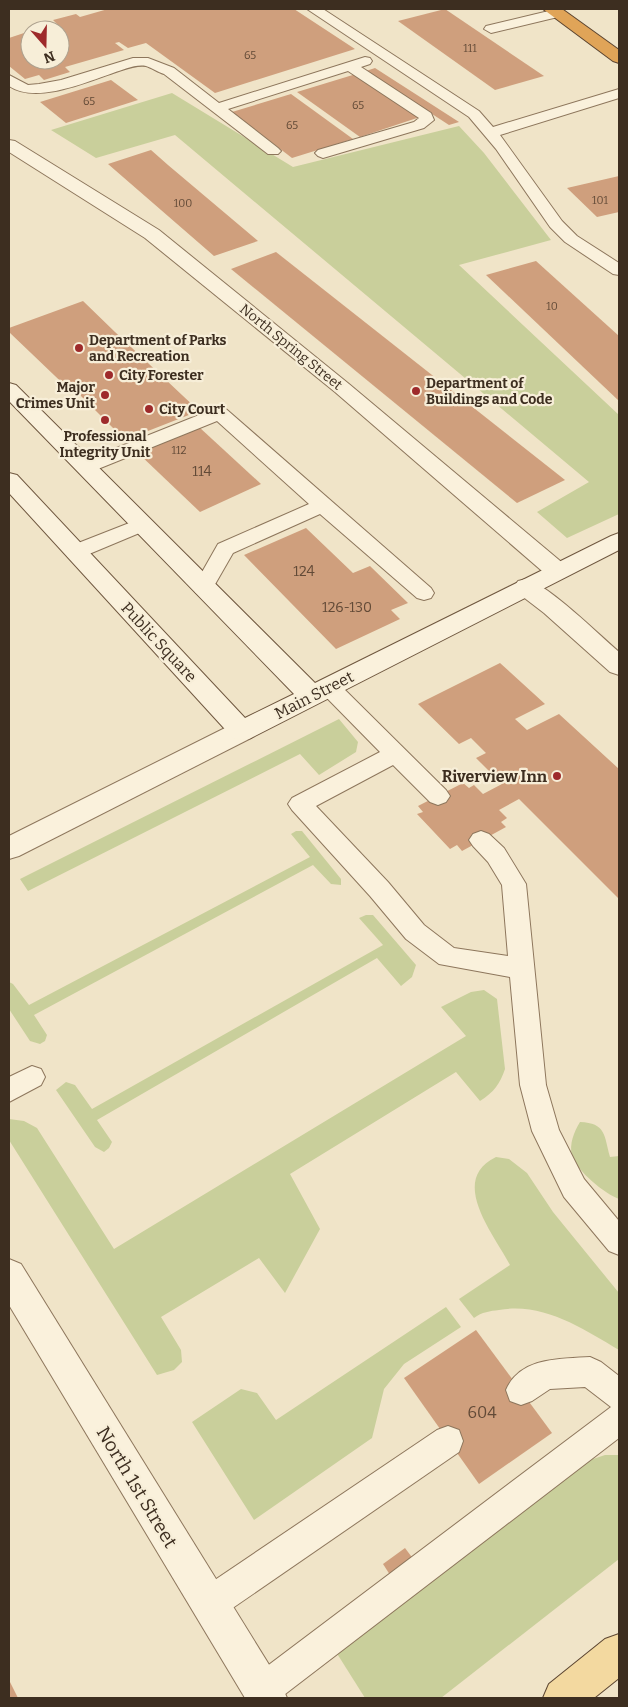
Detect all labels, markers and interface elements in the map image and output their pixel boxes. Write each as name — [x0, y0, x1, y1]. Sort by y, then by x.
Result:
north arrow — [20, 20, 70, 70]
house number: 111 — [463, 42, 477, 55]
text: N — [41, 47, 57, 67]
house number: 65 — [244, 49, 256, 62]
house number: 65 — [83, 95, 95, 108]
house number: 65 — [352, 99, 364, 112]
house number: 65 — [286, 119, 298, 132]
house number: 101 — [592, 194, 609, 207]
house number: 100 — [174, 197, 192, 210]
street label: North Spring Street — [236, 300, 346, 394]
house number: 10 — [546, 300, 558, 313]
place label: Department of Parks and Recreation — [89, 332, 227, 365]
marker: Department of Parks and Recreation — [73, 342, 85, 354]
place label: City Forester — [119, 367, 204, 384]
marker: City Forester — [103, 369, 115, 381]
place label: Department of Buildings and Code — [426, 375, 553, 408]
place label: Major Crimes Unit — [16, 379, 95, 412]
marker: Department of Buildings and Code — [410, 385, 422, 397]
marker: Major Crimes Unit — [99, 389, 111, 401]
place label: City Court — [159, 401, 226, 418]
marker: City Court — [143, 403, 155, 415]
marker: Professional Integrity Unit — [99, 414, 111, 426]
place label: Professional Integrity Unit — [59, 428, 151, 461]
house number: 112 — [172, 444, 186, 457]
house number: 114 — [192, 463, 212, 480]
house number: 124 — [293, 563, 315, 580]
street label: Public Square — [117, 598, 201, 686]
house number: 126-130 — [322, 599, 372, 616]
street label: Main Street — [271, 667, 357, 723]
place label: Riverview Inn — [442, 767, 548, 786]
marker: Riverview Inn — [551, 770, 563, 782]
house number: 604 — [468, 1403, 497, 1422]
street label: North 1st Street — [92, 1422, 182, 1552]

